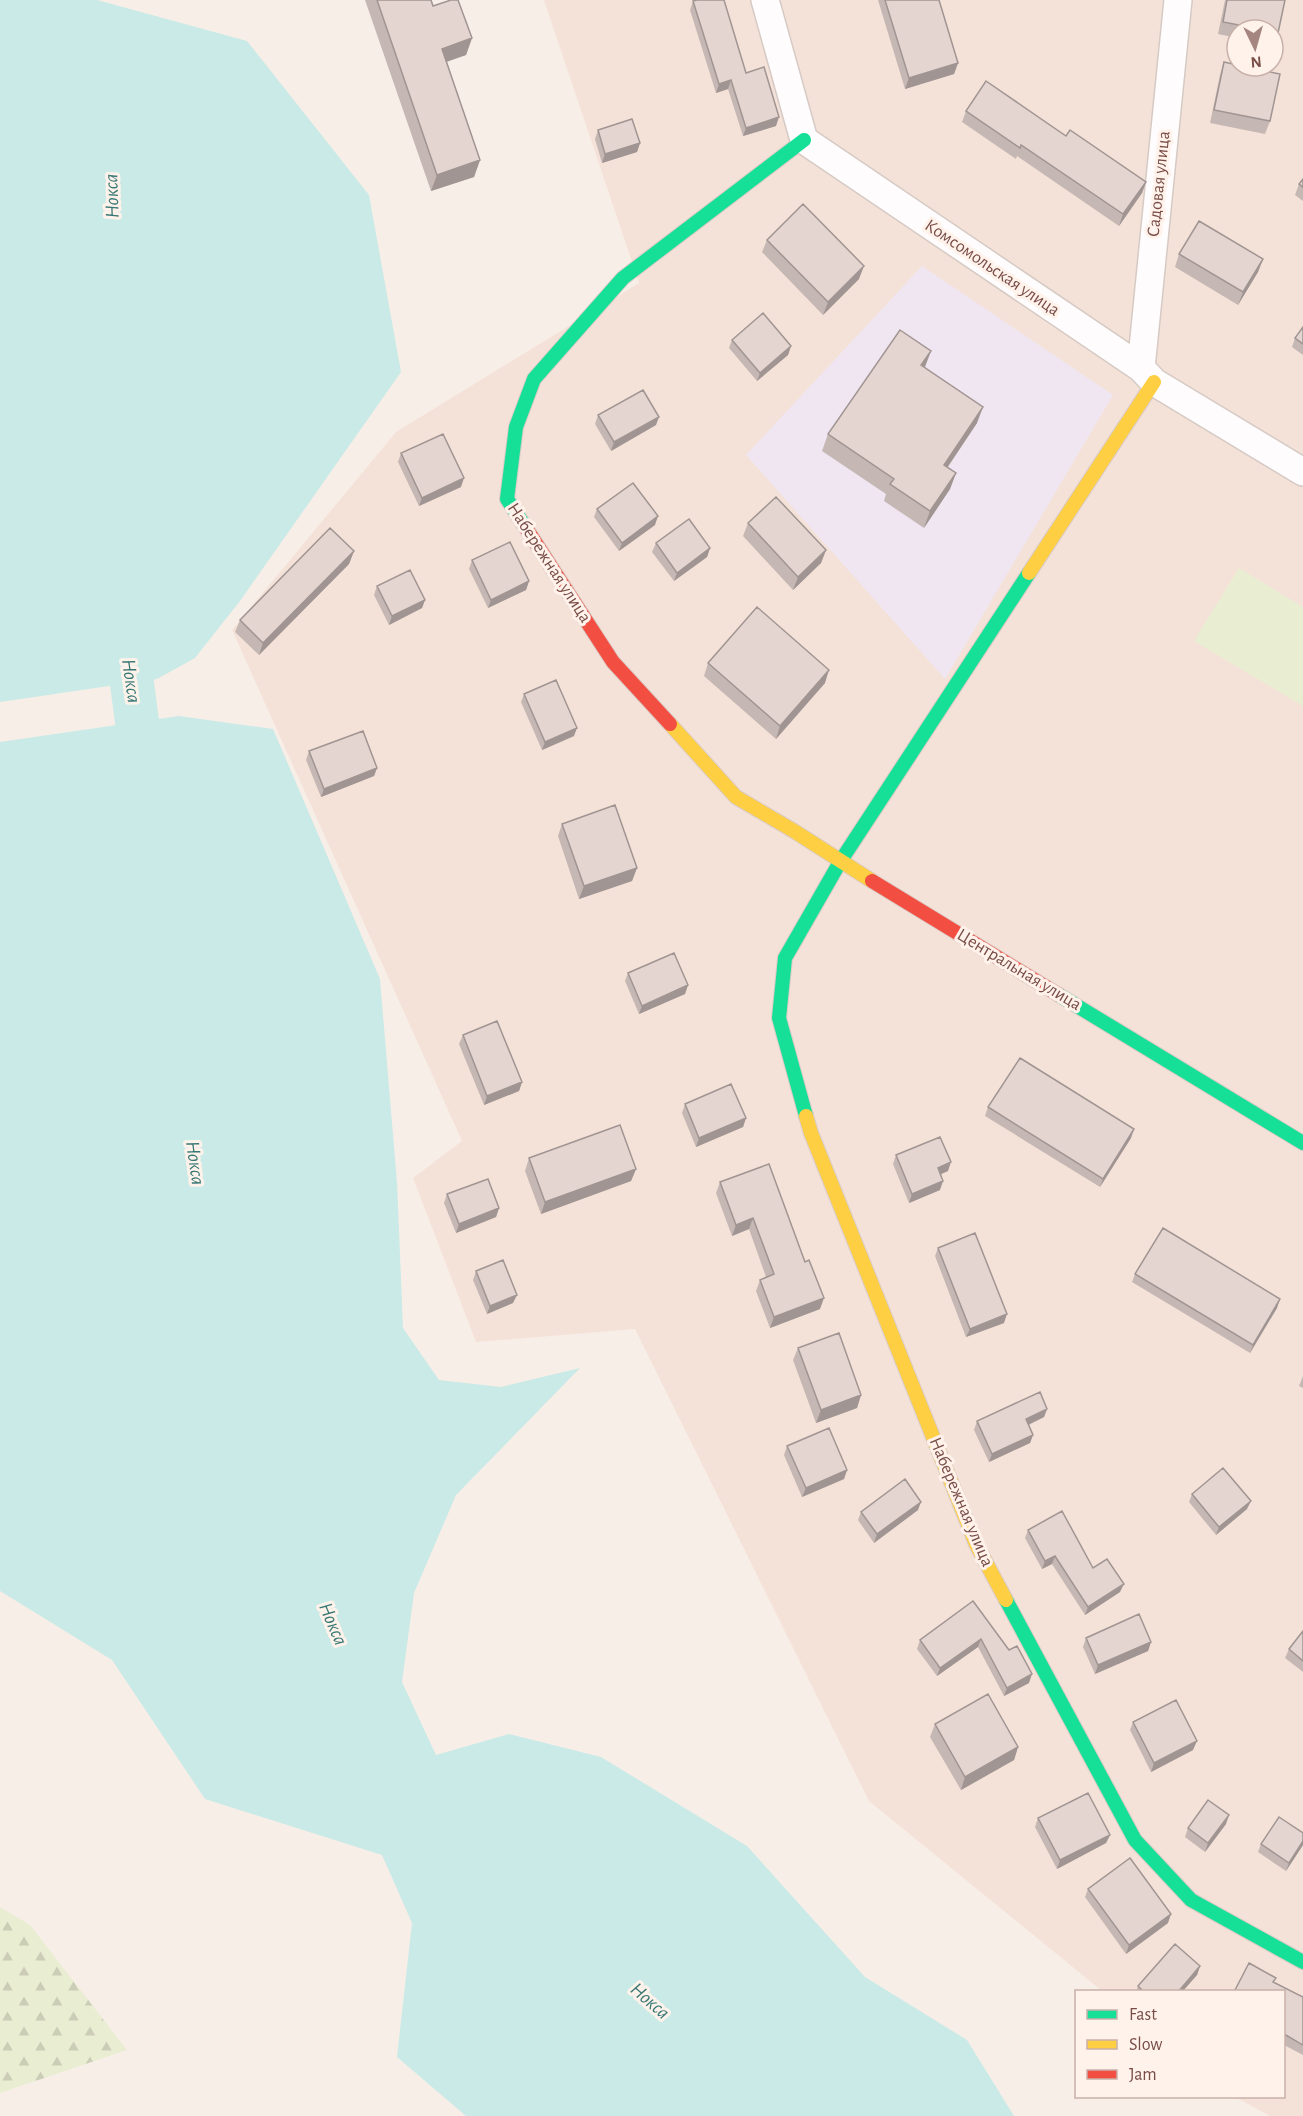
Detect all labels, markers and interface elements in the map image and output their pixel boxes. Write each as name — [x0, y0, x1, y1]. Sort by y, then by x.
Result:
north arrow — [1225, 18, 1285, 78]
text: N — [1250, 53, 1262, 70]
street label: Садовая улица — [1144, 130, 1174, 238]
water label: Нокса — [101, 174, 123, 218]
street label: Комсомольская улица — [921, 216, 1063, 320]
street label: Набережная улица — [504, 499, 595, 626]
water label: Нокса — [118, 658, 144, 704]
street label: Центральная улица — [954, 926, 1084, 1014]
water label: Нокса — [182, 1140, 208, 1186]
street label: Набережная улица — [926, 1434, 997, 1569]
water label: Нокса — [315, 1600, 351, 1648]
water label: Нокса — [627, 1979, 673, 2023]
legend — [1075, 1990, 1285, 2098]
text: Fast — [1129, 2006, 1157, 2024]
text: Slow — [1129, 2036, 1162, 2054]
text: Jam — [1129, 2066, 1157, 2084]

